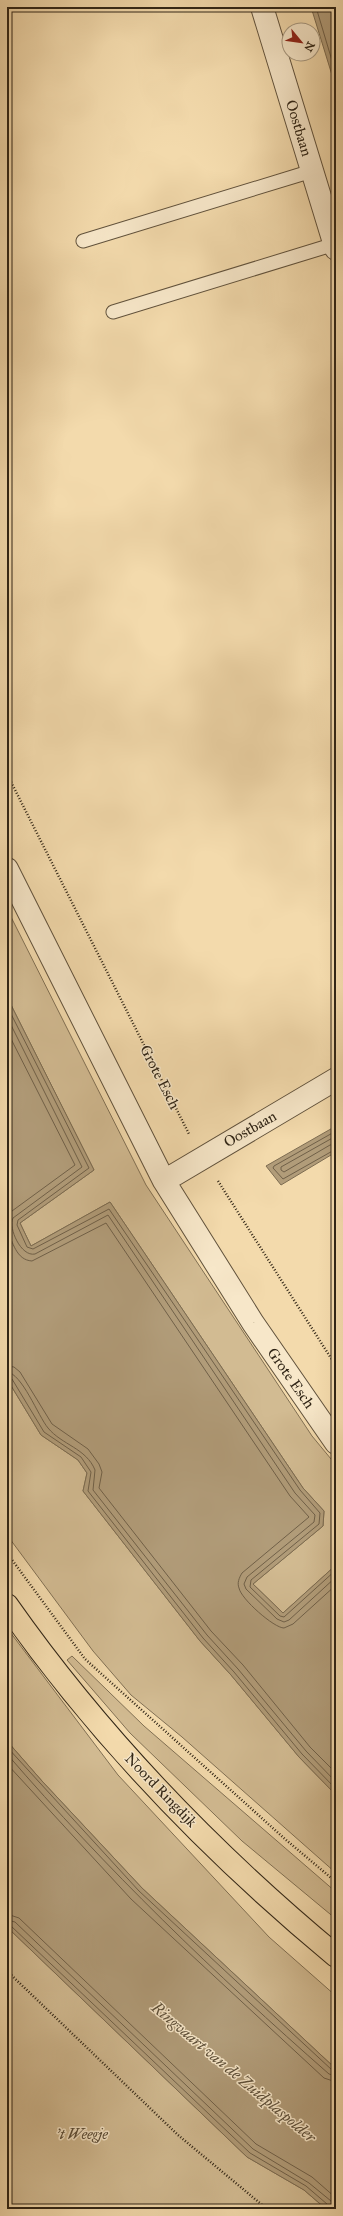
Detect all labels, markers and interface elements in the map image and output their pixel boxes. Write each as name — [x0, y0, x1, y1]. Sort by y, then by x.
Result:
north arrow — [281, 22, 321, 62]
text: N — [301, 39, 317, 54]
street label: Oostbaan — [282, 98, 316, 158]
street label: Grote Esch — [136, 1042, 184, 1113]
street label: Oostbaan — [220, 1107, 280, 1151]
street label: Grote Esch — [264, 1344, 319, 1412]
street label: Noord Ringdijk — [121, 1749, 201, 1831]
water label: Ringvaart van de Zuidplaspolder — [147, 1997, 321, 2148]
park label: 't Weegje — [56, 2125, 108, 2143]

